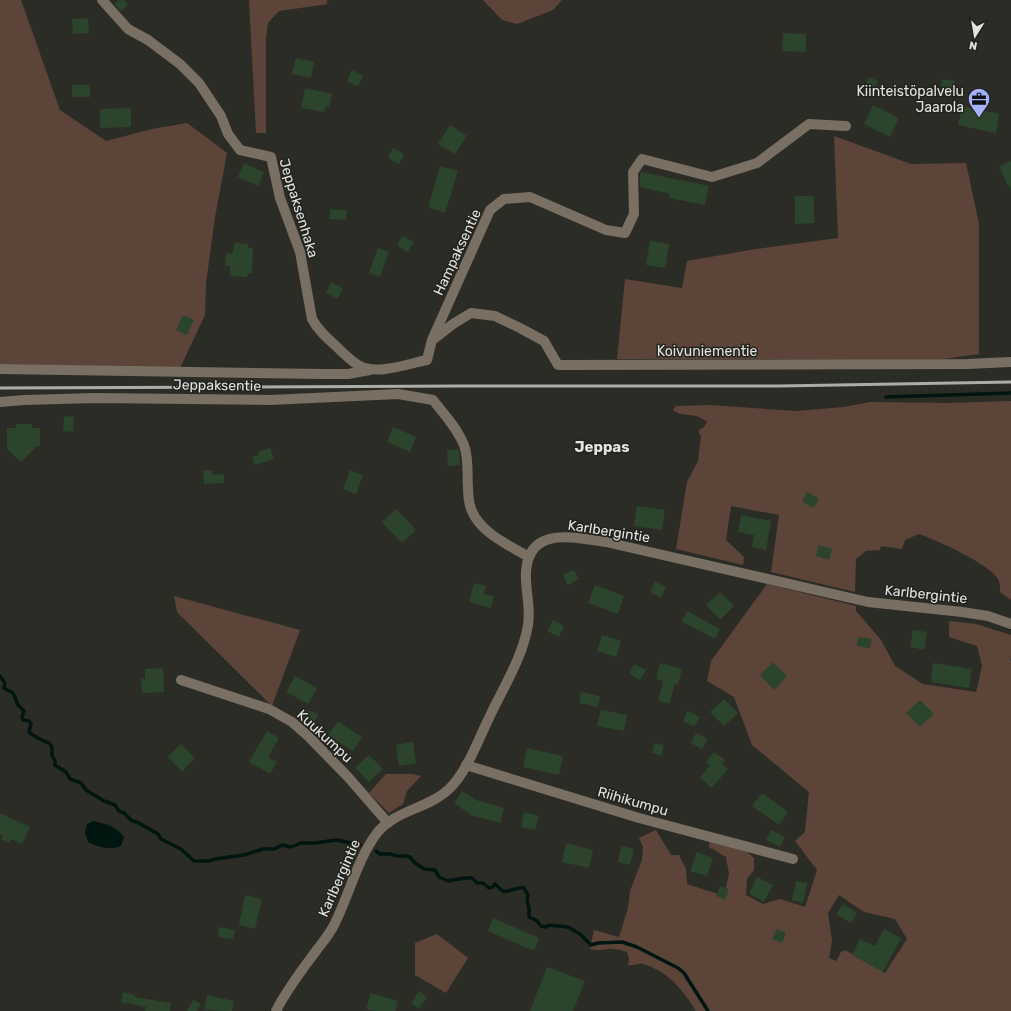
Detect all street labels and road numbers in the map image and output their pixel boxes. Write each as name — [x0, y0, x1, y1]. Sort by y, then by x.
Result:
street label: Jeppaksenhaka — [275, 157, 322, 260]
street label: Hampaksentie — [430, 206, 485, 298]
street label: Koivuniementie — [657, 343, 757, 360]
street label: Jeppaksentie — [173, 376, 261, 395]
street label: Karlbergintie — [567, 517, 651, 546]
street label: Karlbergintie — [884, 582, 968, 607]
street label: Kuukumpu — [293, 706, 356, 766]
street label: Riihikumpu — [596, 783, 670, 820]
street label: Karlbergintie — [315, 837, 364, 920]

